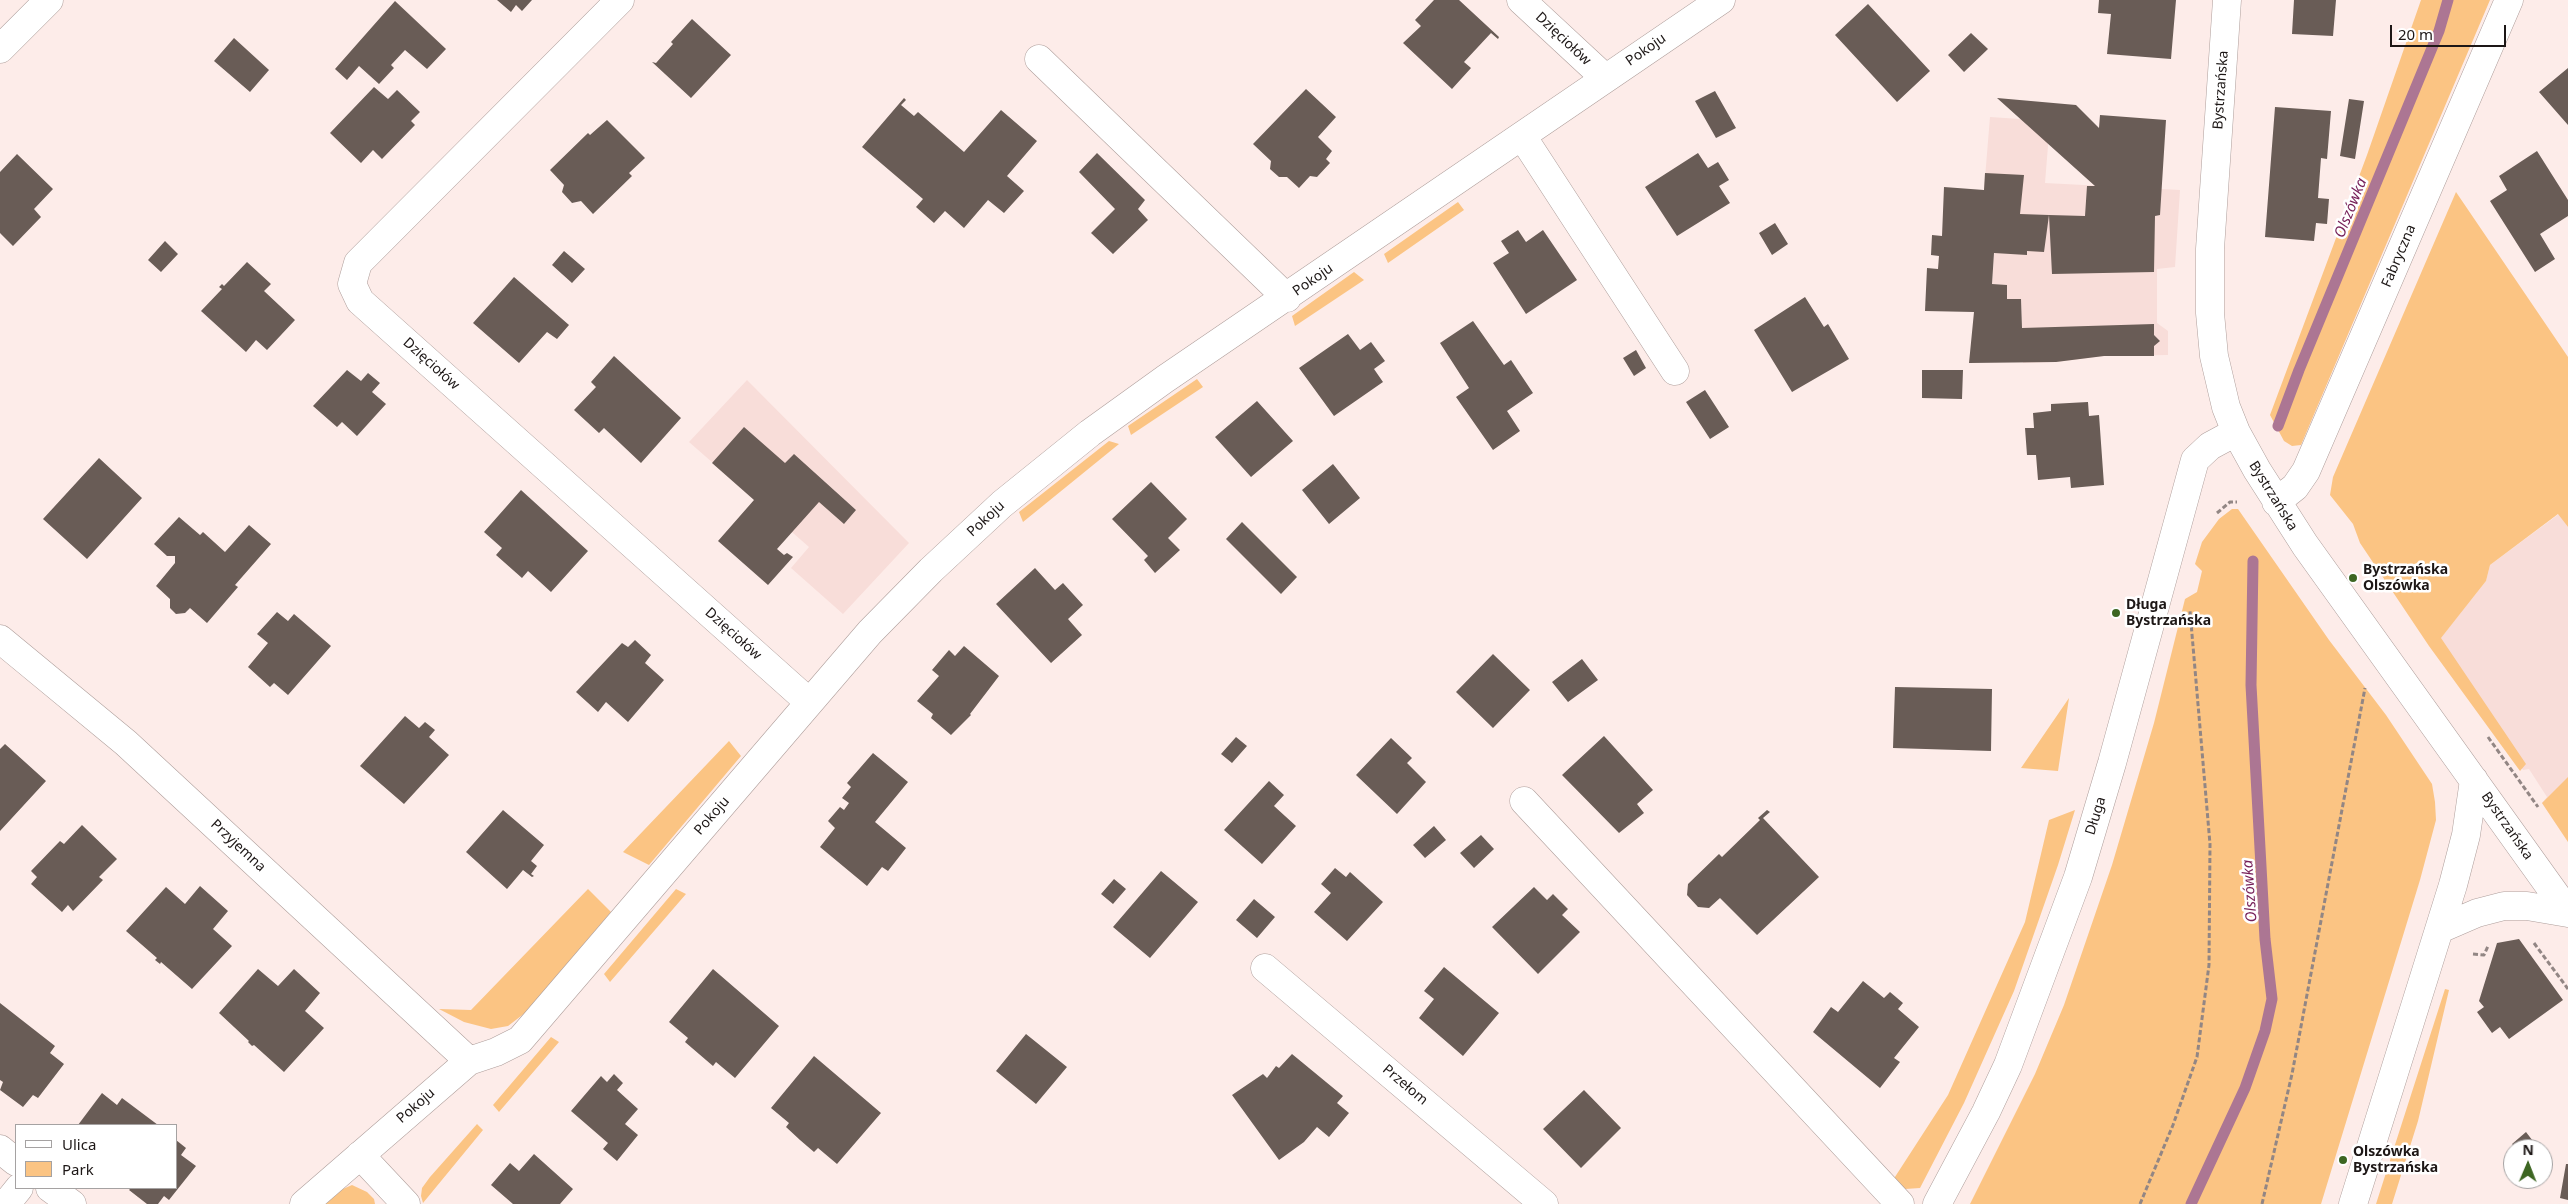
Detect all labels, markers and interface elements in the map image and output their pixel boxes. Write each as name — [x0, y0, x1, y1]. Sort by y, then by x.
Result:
street label: Dzięciołów — [1532, 9, 1594, 69]
scale bar — [2393, 15, 2509, 47]
text: 20 m — [2398, 24, 2433, 44]
street label: Pokoju — [1623, 30, 1669, 70]
street label: Bystrzańska — [2210, 50, 2232, 130]
water label: Olszówka — [2331, 176, 2371, 240]
street label: Fabryczna — [2378, 222, 2420, 290]
street label: Pokoju — [1290, 260, 1336, 300]
street label: Dzięciołów — [399, 334, 463, 394]
street label: Bystrzańska — [2245, 458, 2301, 534]
street label: Pokoju — [964, 497, 1008, 541]
place label: Bystrzańska Olszówka — [2363, 562, 2448, 594]
marker: Bystrzańska Olszówka — [2347, 572, 2359, 584]
place label: Długa Bystrzańska — [2126, 597, 2211, 630]
street label: Dzięciołów — [701, 604, 765, 664]
marker: Długa Bystrzańska — [2110, 607, 2122, 619]
street label: Bystrzańska — [2477, 789, 2537, 863]
street label: Pokoju — [691, 793, 733, 839]
street label: Długa — [2082, 795, 2110, 837]
street label: Przyjemna — [207, 816, 269, 876]
water label: Olszówka — [2239, 859, 2261, 923]
street label: Przełom — [1379, 1061, 1431, 1109]
street label: Pokoju — [393, 1085, 439, 1127]
legend — [15, 1124, 178, 1189]
text: Ulica — [62, 1134, 96, 1154]
north arrow — [2503, 1139, 2553, 1189]
text: N — [2522, 1140, 2534, 1159]
place label: Olszówka Bystrzańska — [2353, 1144, 2438, 1176]
marker: Olszówka Bystrzańska — [2337, 1154, 2349, 1166]
text: Park — [62, 1159, 94, 1179]

